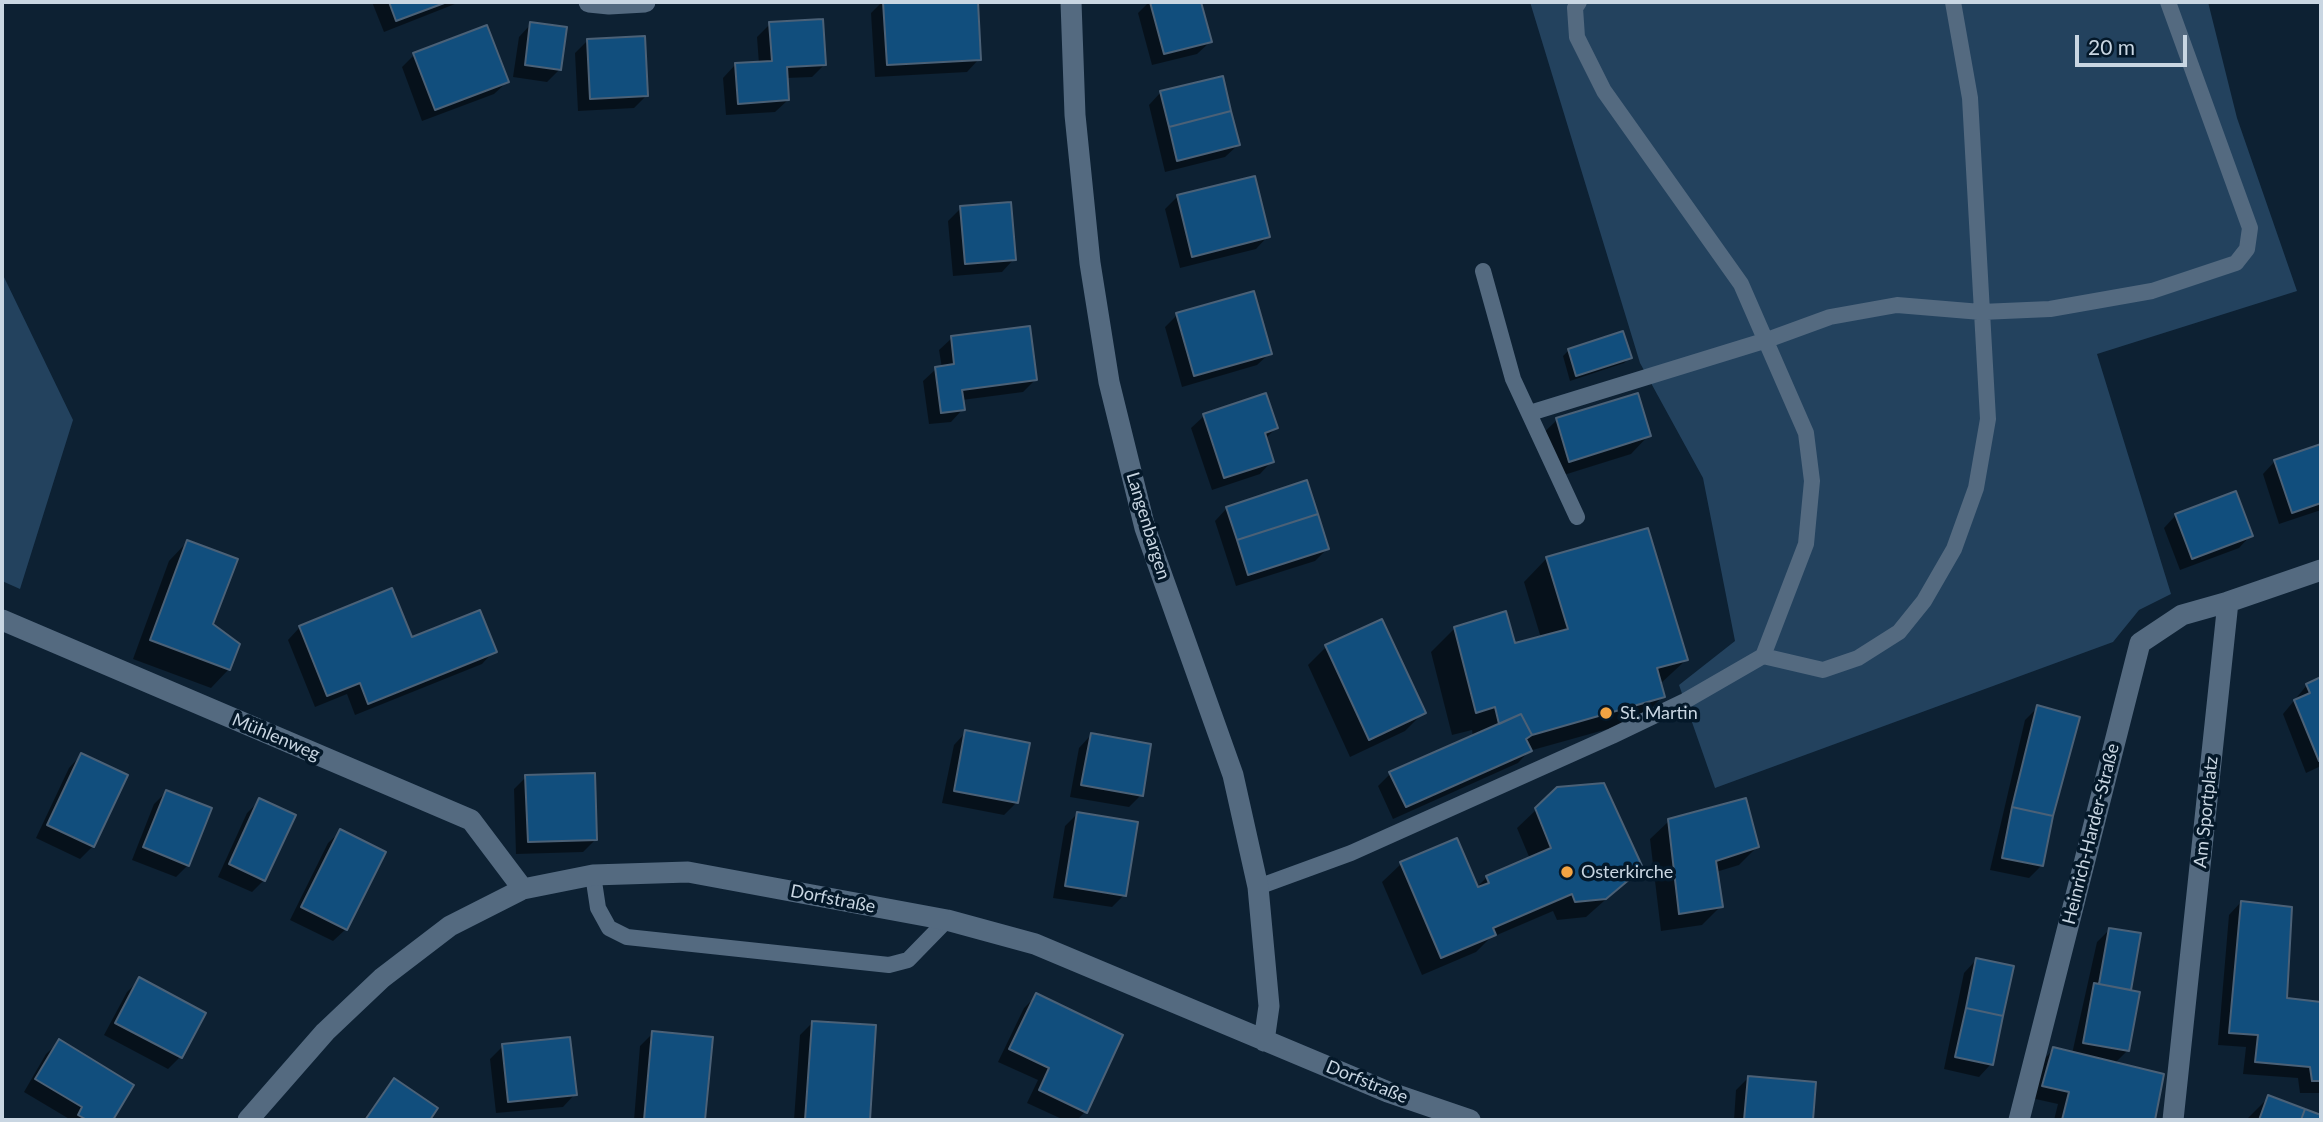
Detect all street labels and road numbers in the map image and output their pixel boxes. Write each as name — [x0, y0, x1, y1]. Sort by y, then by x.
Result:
street label: Langenbargen — [1121, 470, 1175, 582]
street label: Mühlenweg — [229, 709, 323, 765]
street label: Heinrich-Harder-Straße — [2058, 741, 2124, 927]
street label: Am Sportplatz — [2189, 755, 2223, 869]
street label: Dorfstraße — [789, 880, 877, 918]
street label: Dorfstraße — [1323, 1056, 1411, 1108]

